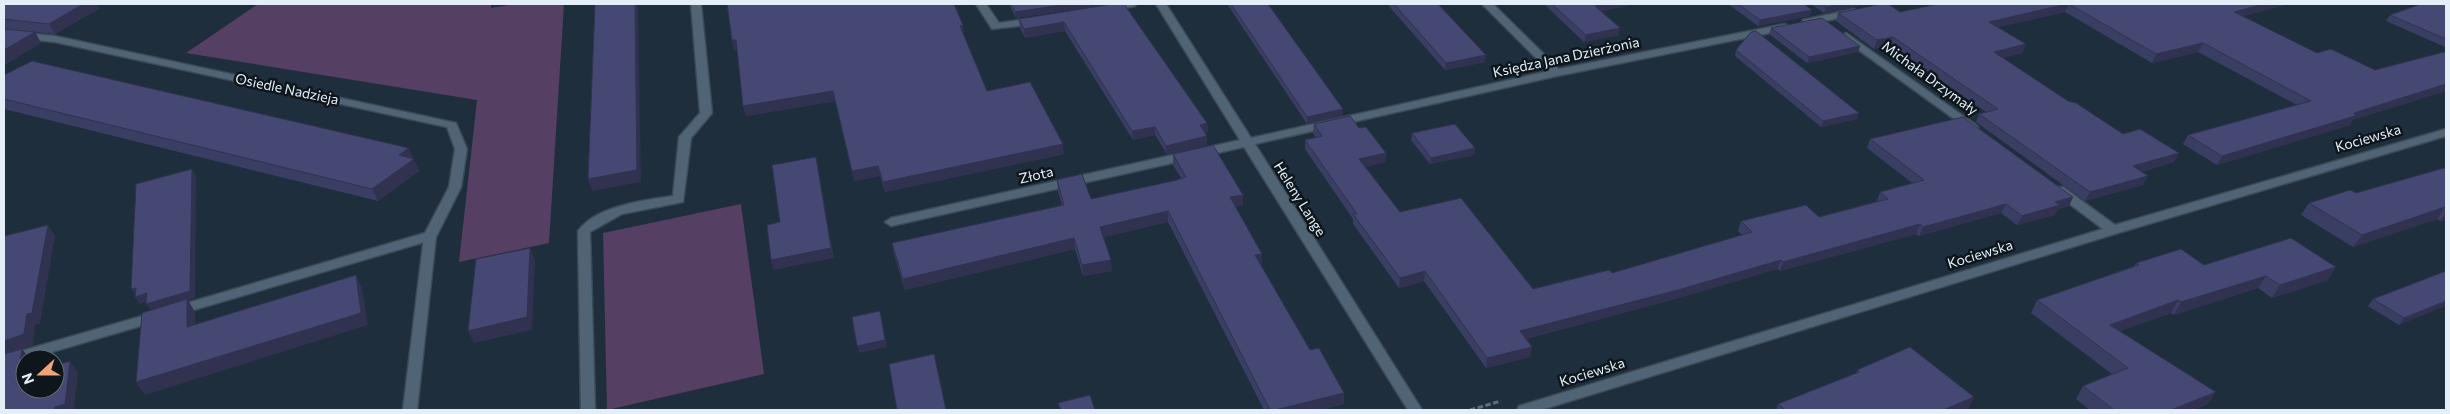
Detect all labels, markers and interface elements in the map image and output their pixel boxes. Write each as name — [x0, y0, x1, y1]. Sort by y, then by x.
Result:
street label: Księdza Jana Dzierżonia — [1491, 33, 1641, 80]
street label: Michała Drzymały — [1879, 37, 1982, 118]
street label: Osiedle Nadzieja — [234, 69, 340, 108]
street label: Kociewska — [2333, 120, 2403, 155]
street label: Heleny Lange — [1271, 158, 1330, 239]
street label: Złota — [1017, 162, 1055, 187]
street label: Kociewska — [1945, 236, 2015, 272]
north arrow — [15, 349, 65, 399]
street label: Kociewska — [1557, 354, 1627, 390]
text: N — [18, 371, 37, 387]

